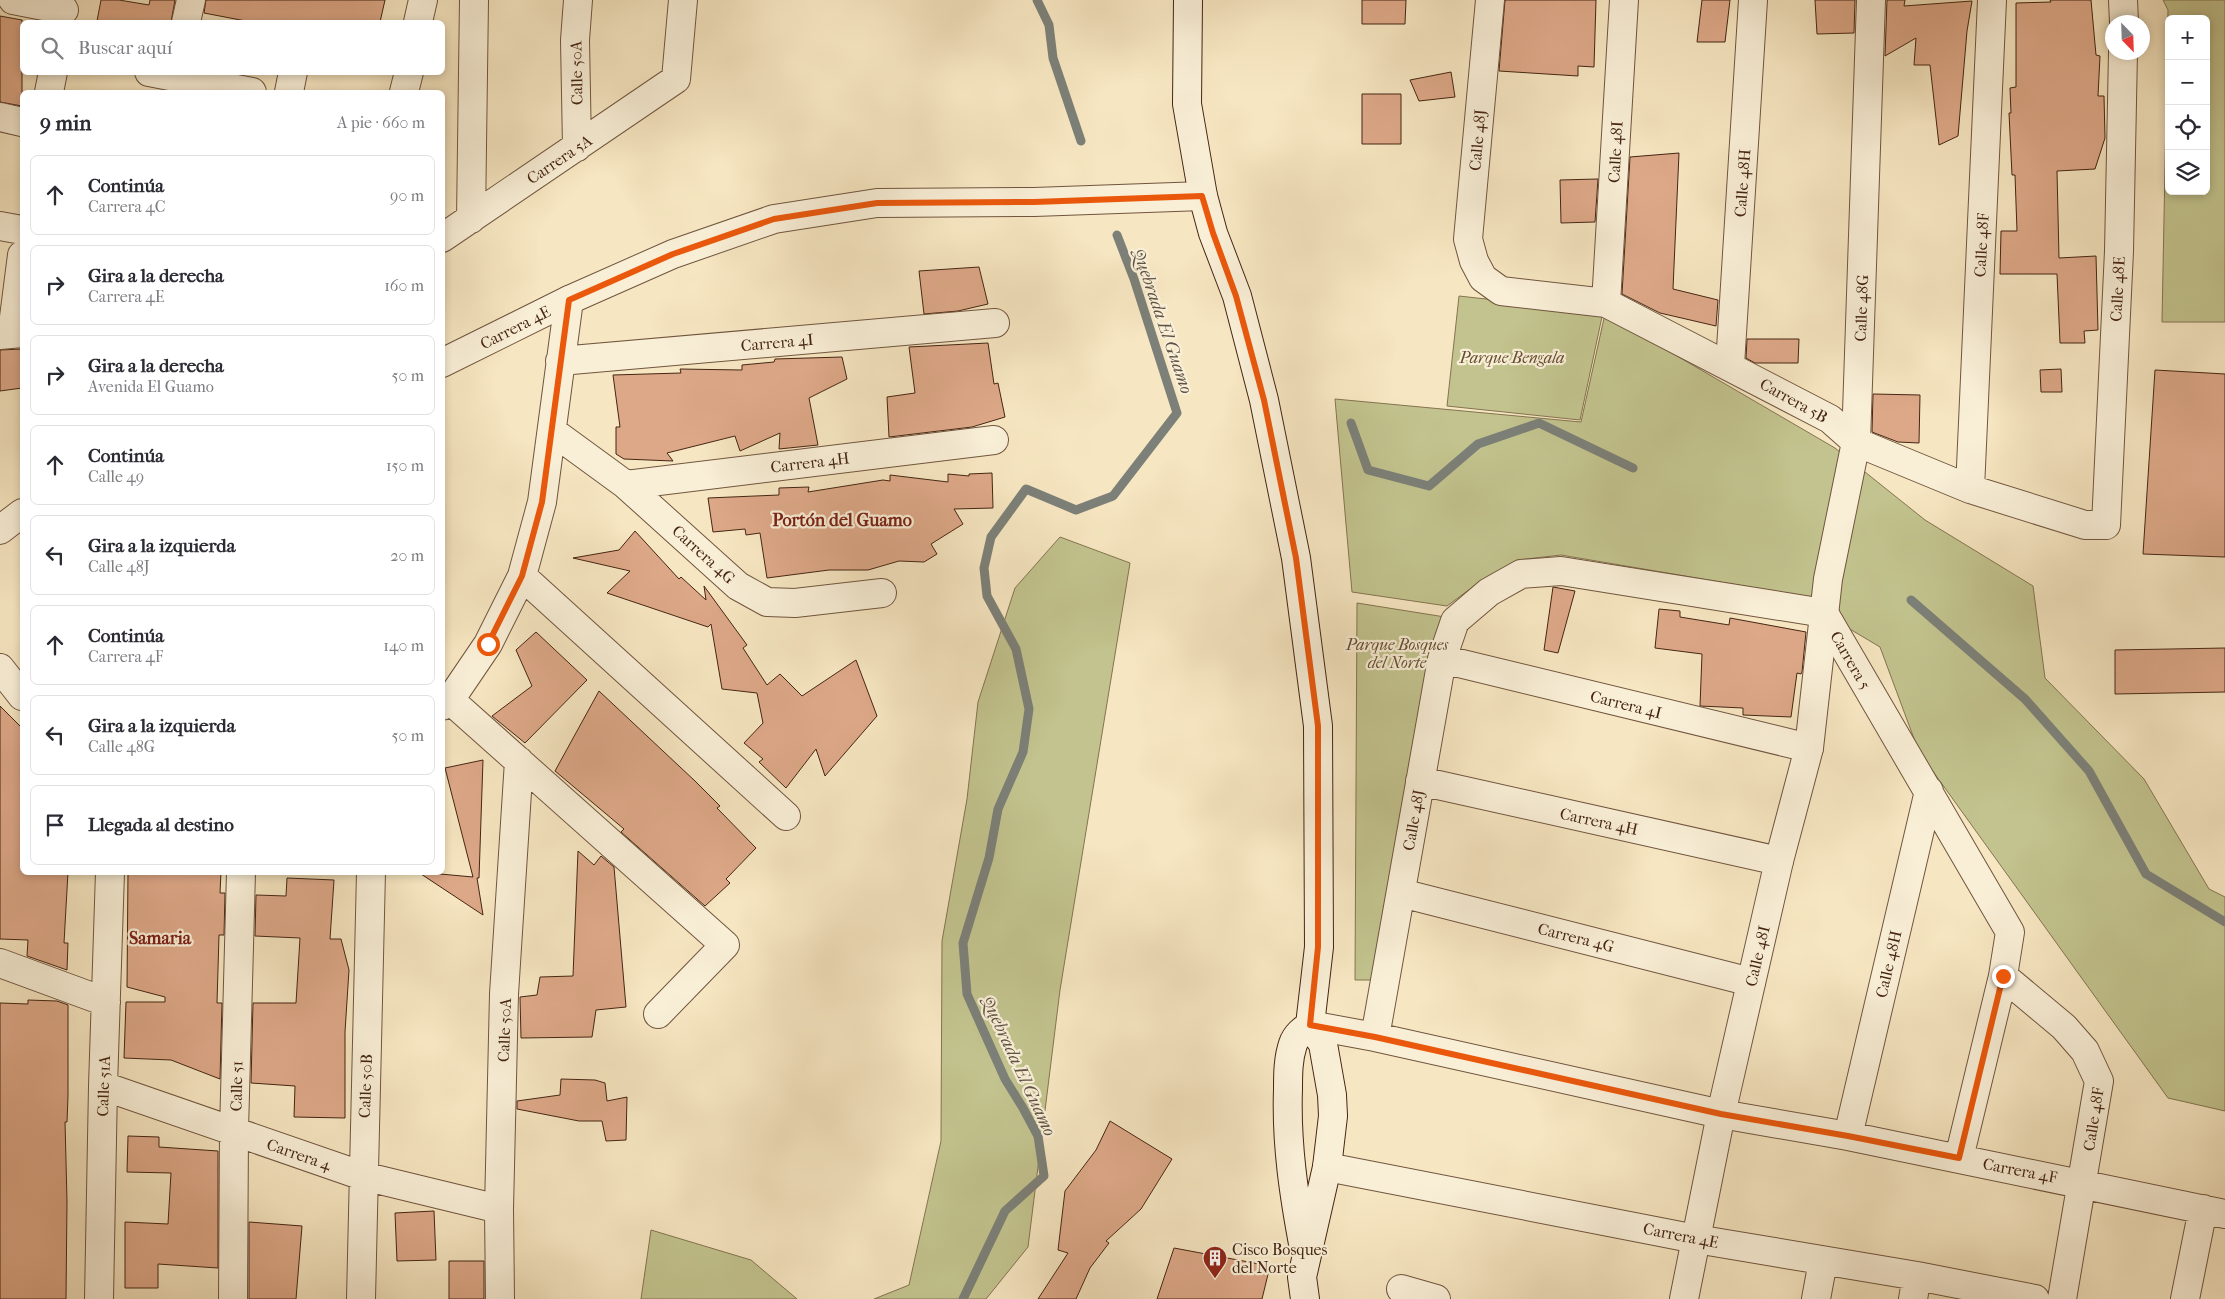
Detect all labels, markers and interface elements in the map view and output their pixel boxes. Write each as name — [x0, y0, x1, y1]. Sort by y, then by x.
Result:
north arrow — [2105, 15, 2150, 60]
map controls — [2165, 15, 2210, 195]
button: + — [2165, 15, 2210, 60]
search box — [20, 20, 445, 75]
icon: search — [38, 34, 66, 62]
text: Buscar aquí — [78, 37, 172, 59]
street label: Calle 50A — [566, 40, 587, 105]
button: − — [2165, 60, 2210, 105]
button: locate — [2165, 105, 2210, 150]
street label: Calle 48J — [1465, 108, 1490, 172]
text: 9 min — [40, 111, 91, 135]
text: A pie · 660 m — [337, 113, 425, 132]
street label: Calle 48I — [1604, 121, 1627, 183]
street label: Carrera 5A — [523, 130, 596, 188]
street label: Calle 48H — [1731, 148, 1754, 218]
button: layers — [2165, 150, 2210, 195]
text: Continúa — [88, 175, 164, 197]
icon: ahead — [41, 181, 69, 209]
text: 90 m — [390, 186, 424, 205]
text: Carrera 4C — [88, 197, 165, 216]
street label: Calle 48F — [1970, 212, 1993, 278]
water label: Quebrada El Guamo — [1128, 245, 1197, 397]
street label: Calle 48E — [2106, 256, 2129, 322]
text: Gira a la derecha — [88, 265, 224, 287]
icon: right — [41, 271, 69, 299]
street label: Calle 48G — [1851, 274, 1872, 342]
text: 160 m — [384, 276, 424, 295]
text: Carrera 4E — [88, 287, 164, 306]
street label: Carrera 4E — [477, 302, 554, 353]
street label: Carrera 4I — [740, 330, 814, 355]
park label: Parque Bengala — [1459, 348, 1564, 367]
text: Gira a la derecha — [88, 355, 224, 377]
icon: right — [41, 361, 69, 389]
text: 50 m — [392, 366, 424, 385]
street label: Carrera 5B — [1757, 374, 1831, 427]
text: Avenida El Guamo — [88, 377, 214, 396]
text: Continúa — [88, 445, 164, 467]
street label: Carrera 4H — [770, 448, 851, 477]
icon: ahead — [41, 451, 69, 479]
text: 150 m — [386, 456, 424, 475]
text: Calle 49 — [88, 467, 144, 486]
district label: Portón del Guamo — [772, 510, 912, 531]
street label: Carrera 4G — [668, 521, 739, 588]
text: Gira a la izquierda — [88, 535, 235, 557]
icon: left — [41, 541, 69, 569]
text: 20 m — [390, 546, 424, 565]
text: Calle 48J — [88, 557, 150, 576]
text: Continúa — [88, 625, 164, 647]
street label: Carrera 5 — [1826, 628, 1875, 693]
icon: ahead — [41, 631, 69, 659]
route start — [477, 633, 500, 656]
park label: Parque Bosques del Norte — [1345, 635, 1449, 672]
text: 140 m — [383, 636, 424, 655]
text: Carrera 4F — [88, 647, 163, 666]
street label: Carrera 4I — [1588, 686, 1664, 723]
text: Gira a la izquierda — [88, 715, 235, 737]
icon: left — [41, 721, 69, 749]
text: 50 m — [392, 726, 424, 745]
text: Calle 48G — [88, 737, 155, 756]
street label: Calle 48J — [1399, 788, 1428, 852]
street label: Carrera 4H — [1558, 804, 1640, 839]
icon: arrive — [41, 811, 69, 839]
text: Llegada al destino — [88, 814, 234, 836]
street label: Carrera 4G — [1536, 919, 1616, 956]
street label: Calle 48I — [1741, 924, 1774, 988]
district label: Samaria — [129, 928, 192, 949]
street label: Calle 48H — [1872, 928, 1906, 1000]
route end — [1992, 965, 2015, 988]
water label: Quebrada El Guamo — [976, 992, 1060, 1140]
street label: Calle 50A — [494, 997, 515, 1062]
street label: Calle 51A — [93, 1054, 114, 1117]
street label: Calle 50B — [355, 1054, 376, 1119]
street label: Calle 51 — [227, 1060, 246, 1112]
street label: Calle 48F — [2079, 1085, 2108, 1152]
street label: Carrera 4 — [264, 1135, 334, 1174]
street label: Carrera 4F — [1981, 1154, 2059, 1187]
street label: Carrera 4E — [1642, 1219, 1720, 1252]
place label: Cisco Bosques del Norte — [1232, 1240, 1328, 1277]
building icon: Cisco Bosques del Norte — [1202, 1245, 1228, 1279]

